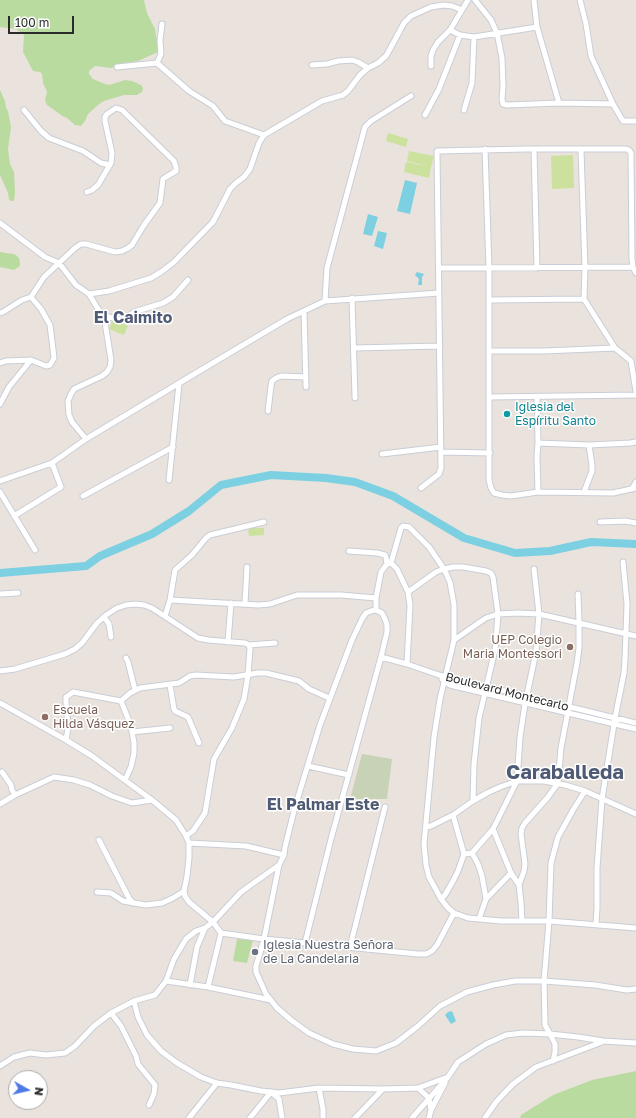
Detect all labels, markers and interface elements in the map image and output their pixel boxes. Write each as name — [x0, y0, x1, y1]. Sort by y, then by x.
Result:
scale bar — [10, 8, 76, 34]
text: 100 m — [15, 15, 49, 30]
district label: El Caimito — [94, 308, 172, 328]
place label: Iglesia del Espíritu Santo — [515, 400, 596, 428]
marker: Iglesia del Espíritu Santo — [502, 409, 512, 419]
place label: UEP Colegio Maria Montessori — [463, 633, 562, 661]
marker: UEP Colegio Maria Montessori — [565, 642, 575, 652]
street label: Boulevard Montecarlo — [444, 670, 570, 714]
place label: Escuela Hilda Vásquez — [53, 703, 134, 731]
marker: Escuela Hilda Vásquez — [40, 712, 50, 722]
district label: Caraballeda — [506, 761, 624, 785]
district label: El Palmar Este — [267, 795, 379, 815]
place label: Iglesia Nuestra Señora de La Candelaria — [263, 938, 394, 966]
marker: Iglesia Nuestra Señora de La Candelaria — [250, 947, 260, 957]
north arrow — [8, 1070, 48, 1110]
text: N — [32, 1087, 46, 1097]

